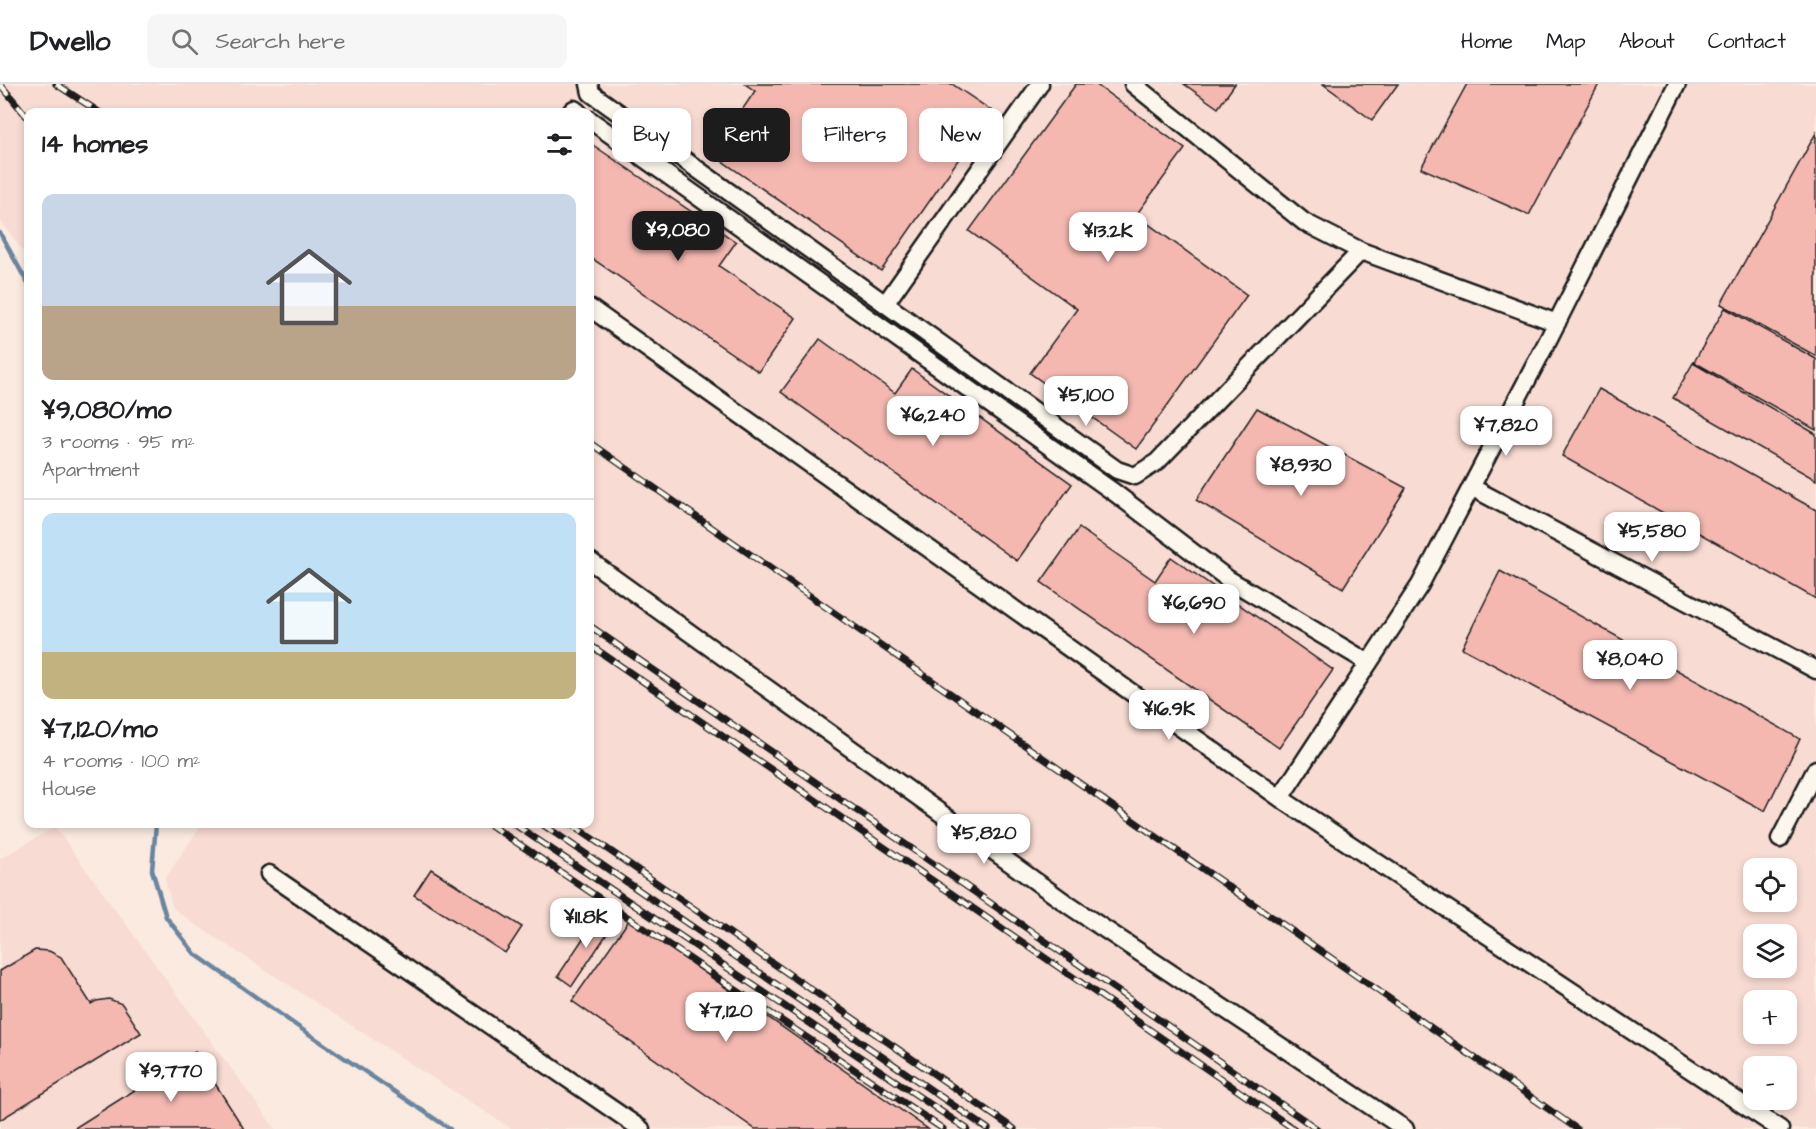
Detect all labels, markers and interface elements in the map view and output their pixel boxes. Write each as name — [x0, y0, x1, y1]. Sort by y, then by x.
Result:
search box — [147, 14, 567, 68]
text: Dwello — [30, 22, 111, 61]
icon: search — [168, 25, 201, 58]
text: Search here — [216, 26, 345, 57]
text: Home — [1461, 27, 1513, 56]
text: Map — [1546, 27, 1586, 56]
text: About — [1619, 27, 1675, 56]
text: Contact — [1708, 27, 1786, 56]
chip: Buy — [612, 108, 691, 162]
chip: Rent — [703, 108, 790, 162]
chip: Filters — [802, 108, 907, 162]
chip: New — [919, 108, 1003, 162]
text: 14 homes — [42, 126, 148, 162]
icon: filters — [543, 128, 576, 161]
pin: ¥9,080 — [629, 211, 727, 262]
pin: ¥13.2K — [1059, 212, 1157, 263]
text: ¥9,080 — [646, 216, 710, 244]
text: ¥13.2K — [1083, 217, 1133, 245]
icon: home — [255, 233, 363, 341]
pin: ¥5,100 — [1037, 376, 1135, 427]
text: ¥5,100 — [1058, 381, 1114, 409]
text: ¥9,080/mo — [42, 392, 172, 428]
pin: ¥6,240 — [884, 396, 982, 447]
text: ¥6,240 — [901, 401, 965, 429]
pin: ¥7,820 — [1457, 406, 1555, 457]
text: ¥7,820 — [1474, 411, 1538, 439]
text: 3 rooms · 95 m² — [42, 428, 195, 456]
pin: ¥8,930 — [1252, 446, 1350, 497]
text: ¥8,930 — [1270, 451, 1332, 479]
text: Apartment — [42, 456, 140, 484]
pin: ¥5,580 — [1603, 512, 1701, 563]
text: ¥5,580 — [1618, 517, 1686, 545]
icon: home — [255, 552, 363, 660]
pin: ¥6,690 — [1145, 584, 1243, 635]
text: ¥6,690 — [1162, 589, 1226, 617]
pin: ¥8,040 — [1581, 640, 1679, 691]
text: ¥8,040 — [1597, 645, 1663, 673]
pin: ¥16.9K — [1120, 690, 1218, 741]
text: ¥16.9K — [1143, 695, 1195, 723]
text: ¥7,120/mo — [42, 711, 158, 747]
text: 4 rooms · 100 m² — [42, 747, 200, 775]
text: House — [42, 775, 96, 803]
pin: ¥5,820 — [935, 814, 1033, 865]
text: ¥5,820 — [951, 819, 1017, 847]
map controls — [1743, 858, 1797, 1110]
button: locate — [1743, 858, 1797, 912]
pin: ¥11.8K — [537, 898, 635, 949]
text: ¥11.8K — [564, 903, 608, 931]
button: layers — [1743, 924, 1797, 978]
button: + — [1743, 990, 1797, 1044]
pin: ¥7,120 — [677, 992, 775, 1043]
text: ¥7,120 — [699, 997, 753, 1025]
pin: ¥9,770 — [122, 1052, 220, 1103]
button: − — [1743, 1056, 1797, 1110]
text: ¥9,770 — [140, 1057, 202, 1085]

